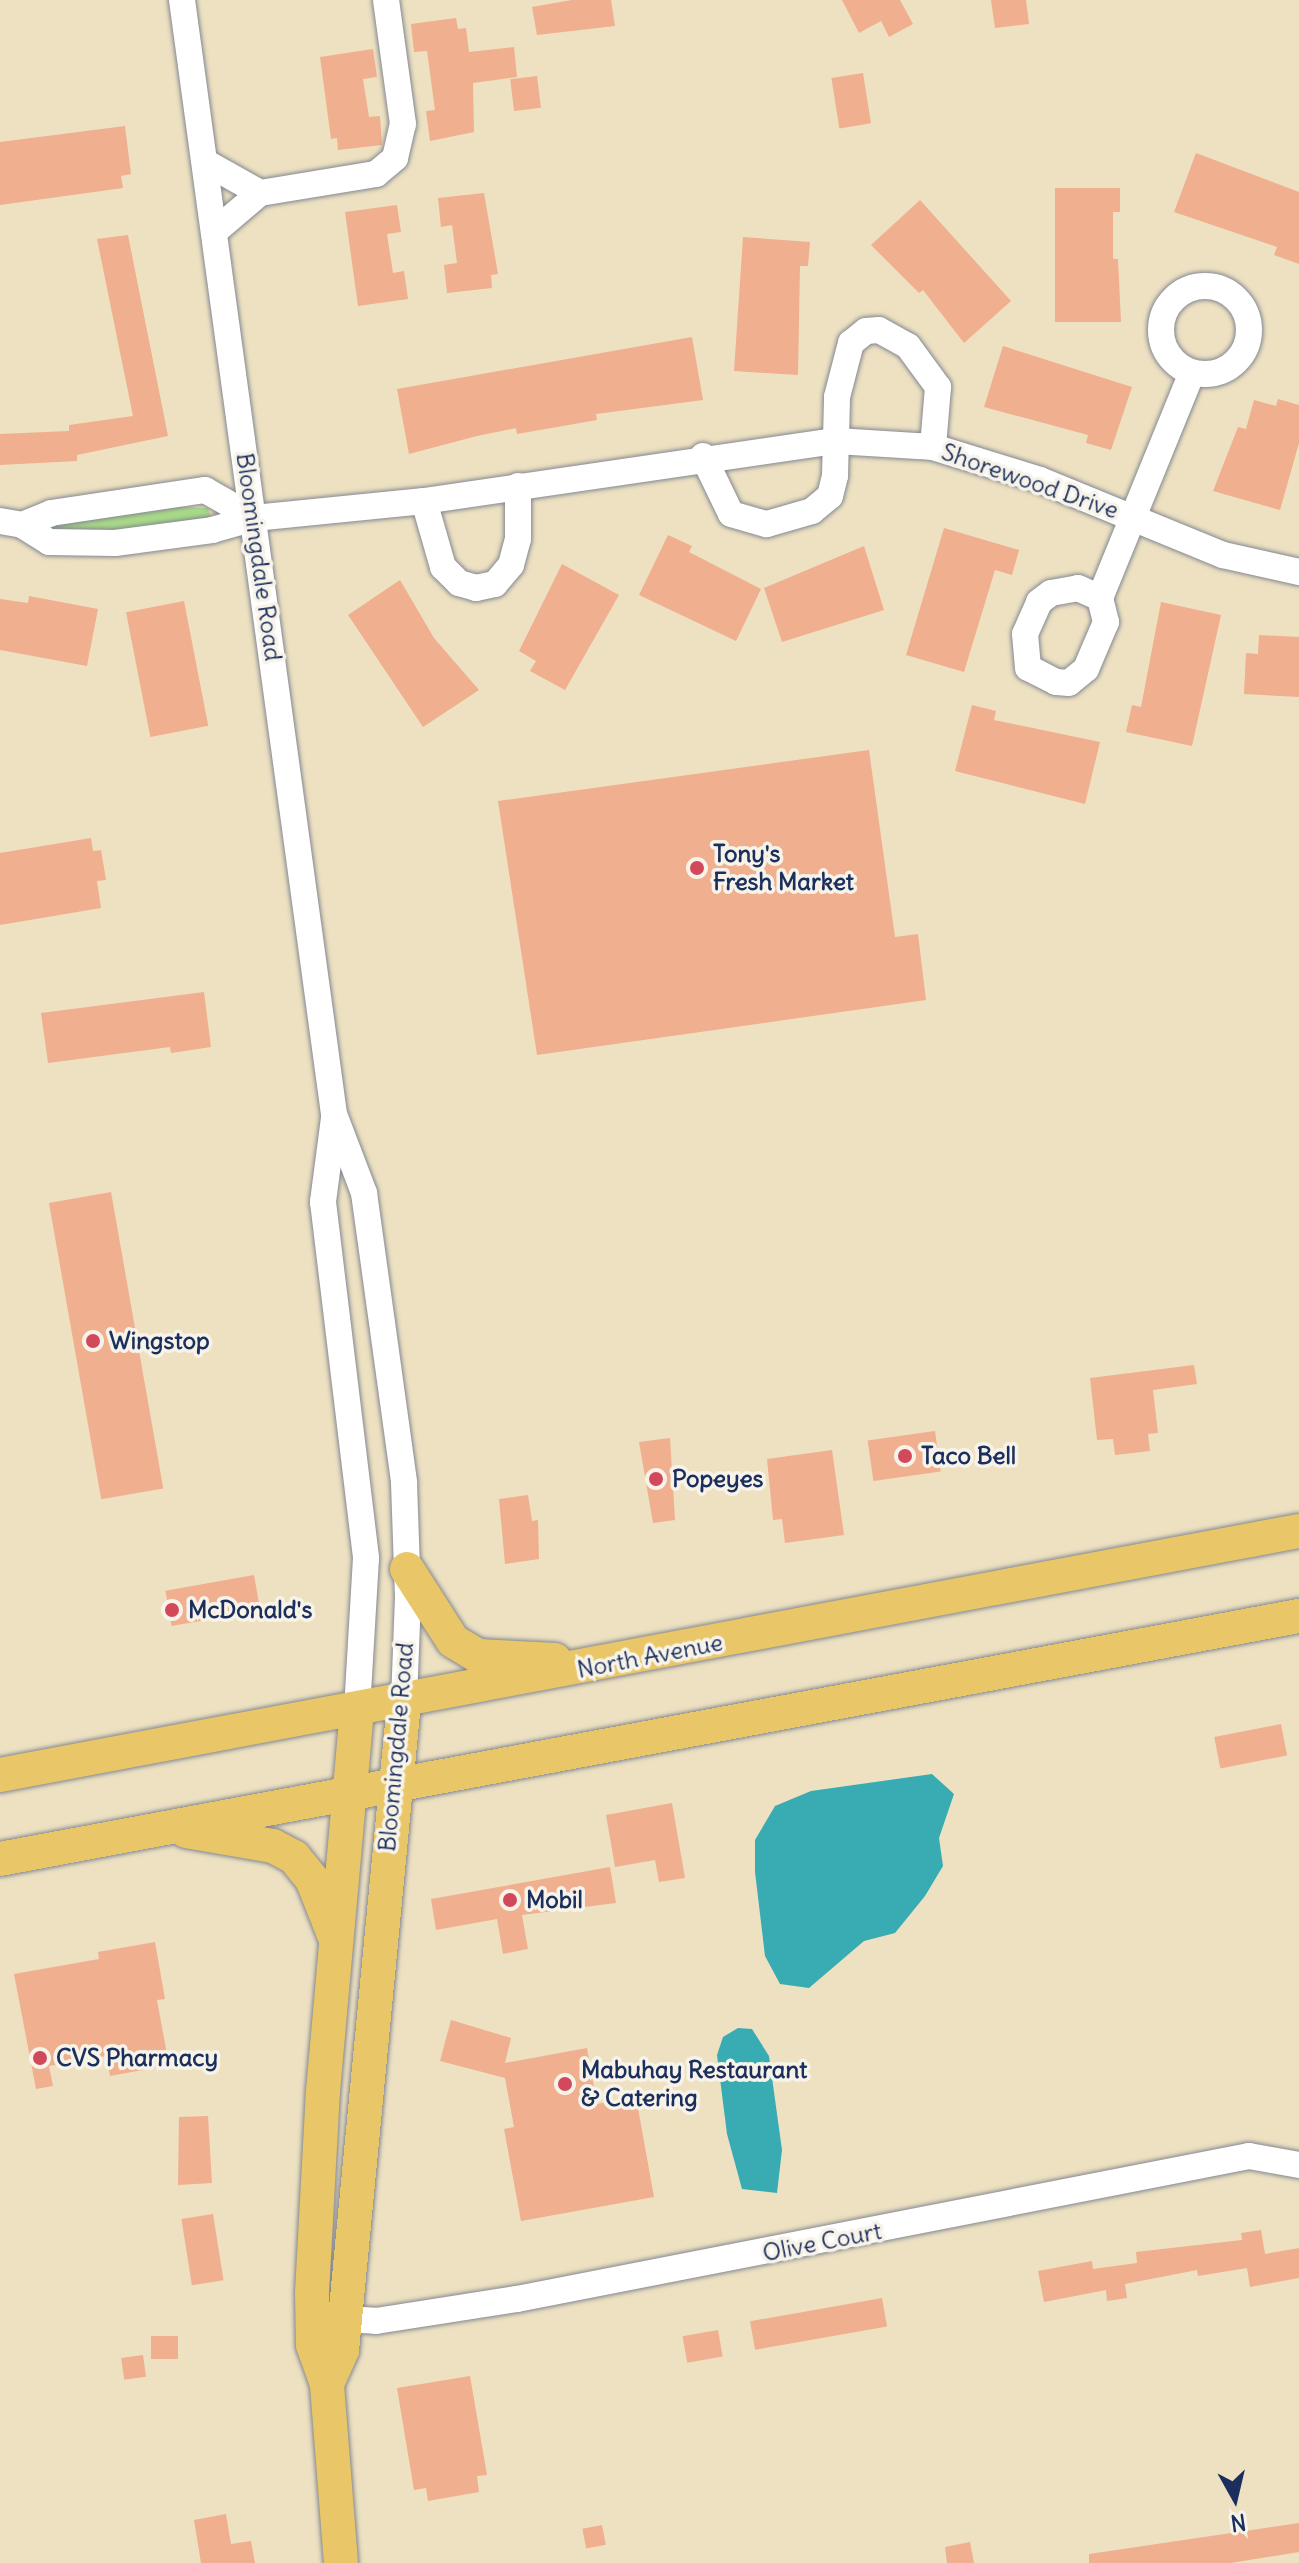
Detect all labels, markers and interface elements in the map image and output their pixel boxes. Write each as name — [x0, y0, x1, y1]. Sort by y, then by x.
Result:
street label: Shorewood Drive — [938, 437, 1122, 525]
street label: Bloomingdale Road — [230, 451, 288, 663]
place label: Tony's Fresh Market — [713, 840, 854, 896]
marker: Tony's Fresh Market — [688, 859, 706, 877]
place label: Wingstop — [109, 1327, 210, 1355]
marker: Wingstop — [84, 1332, 102, 1350]
place label: Taco Bell — [921, 1442, 1016, 1470]
marker: Taco Bell — [896, 1447, 914, 1465]
place label: Popeyes — [672, 1465, 764, 1493]
marker: Popeyes — [647, 1470, 665, 1488]
place label: McDonald's — [188, 1596, 312, 1624]
marker: McDonald's — [163, 1601, 181, 1619]
street label: North Avenue — [575, 1628, 725, 1684]
street label: Bloomingdale Road — [373, 1641, 419, 1853]
place label: Mobil — [526, 1886, 583, 1914]
marker: Mobil — [501, 1891, 519, 1909]
place label: CVS Pharmacy — [56, 2044, 218, 2072]
marker: CVS Pharmacy — [31, 2049, 49, 2067]
place label: Mabuhay Restaurant & Catering — [581, 2056, 807, 2112]
marker: Mabuhay Restaurant & Catering — [556, 2075, 574, 2093]
street label: Olive Court — [760, 2216, 884, 2268]
north arrow — [1195, 2459, 1275, 2539]
text: N — [1229, 2508, 1248, 2538]

